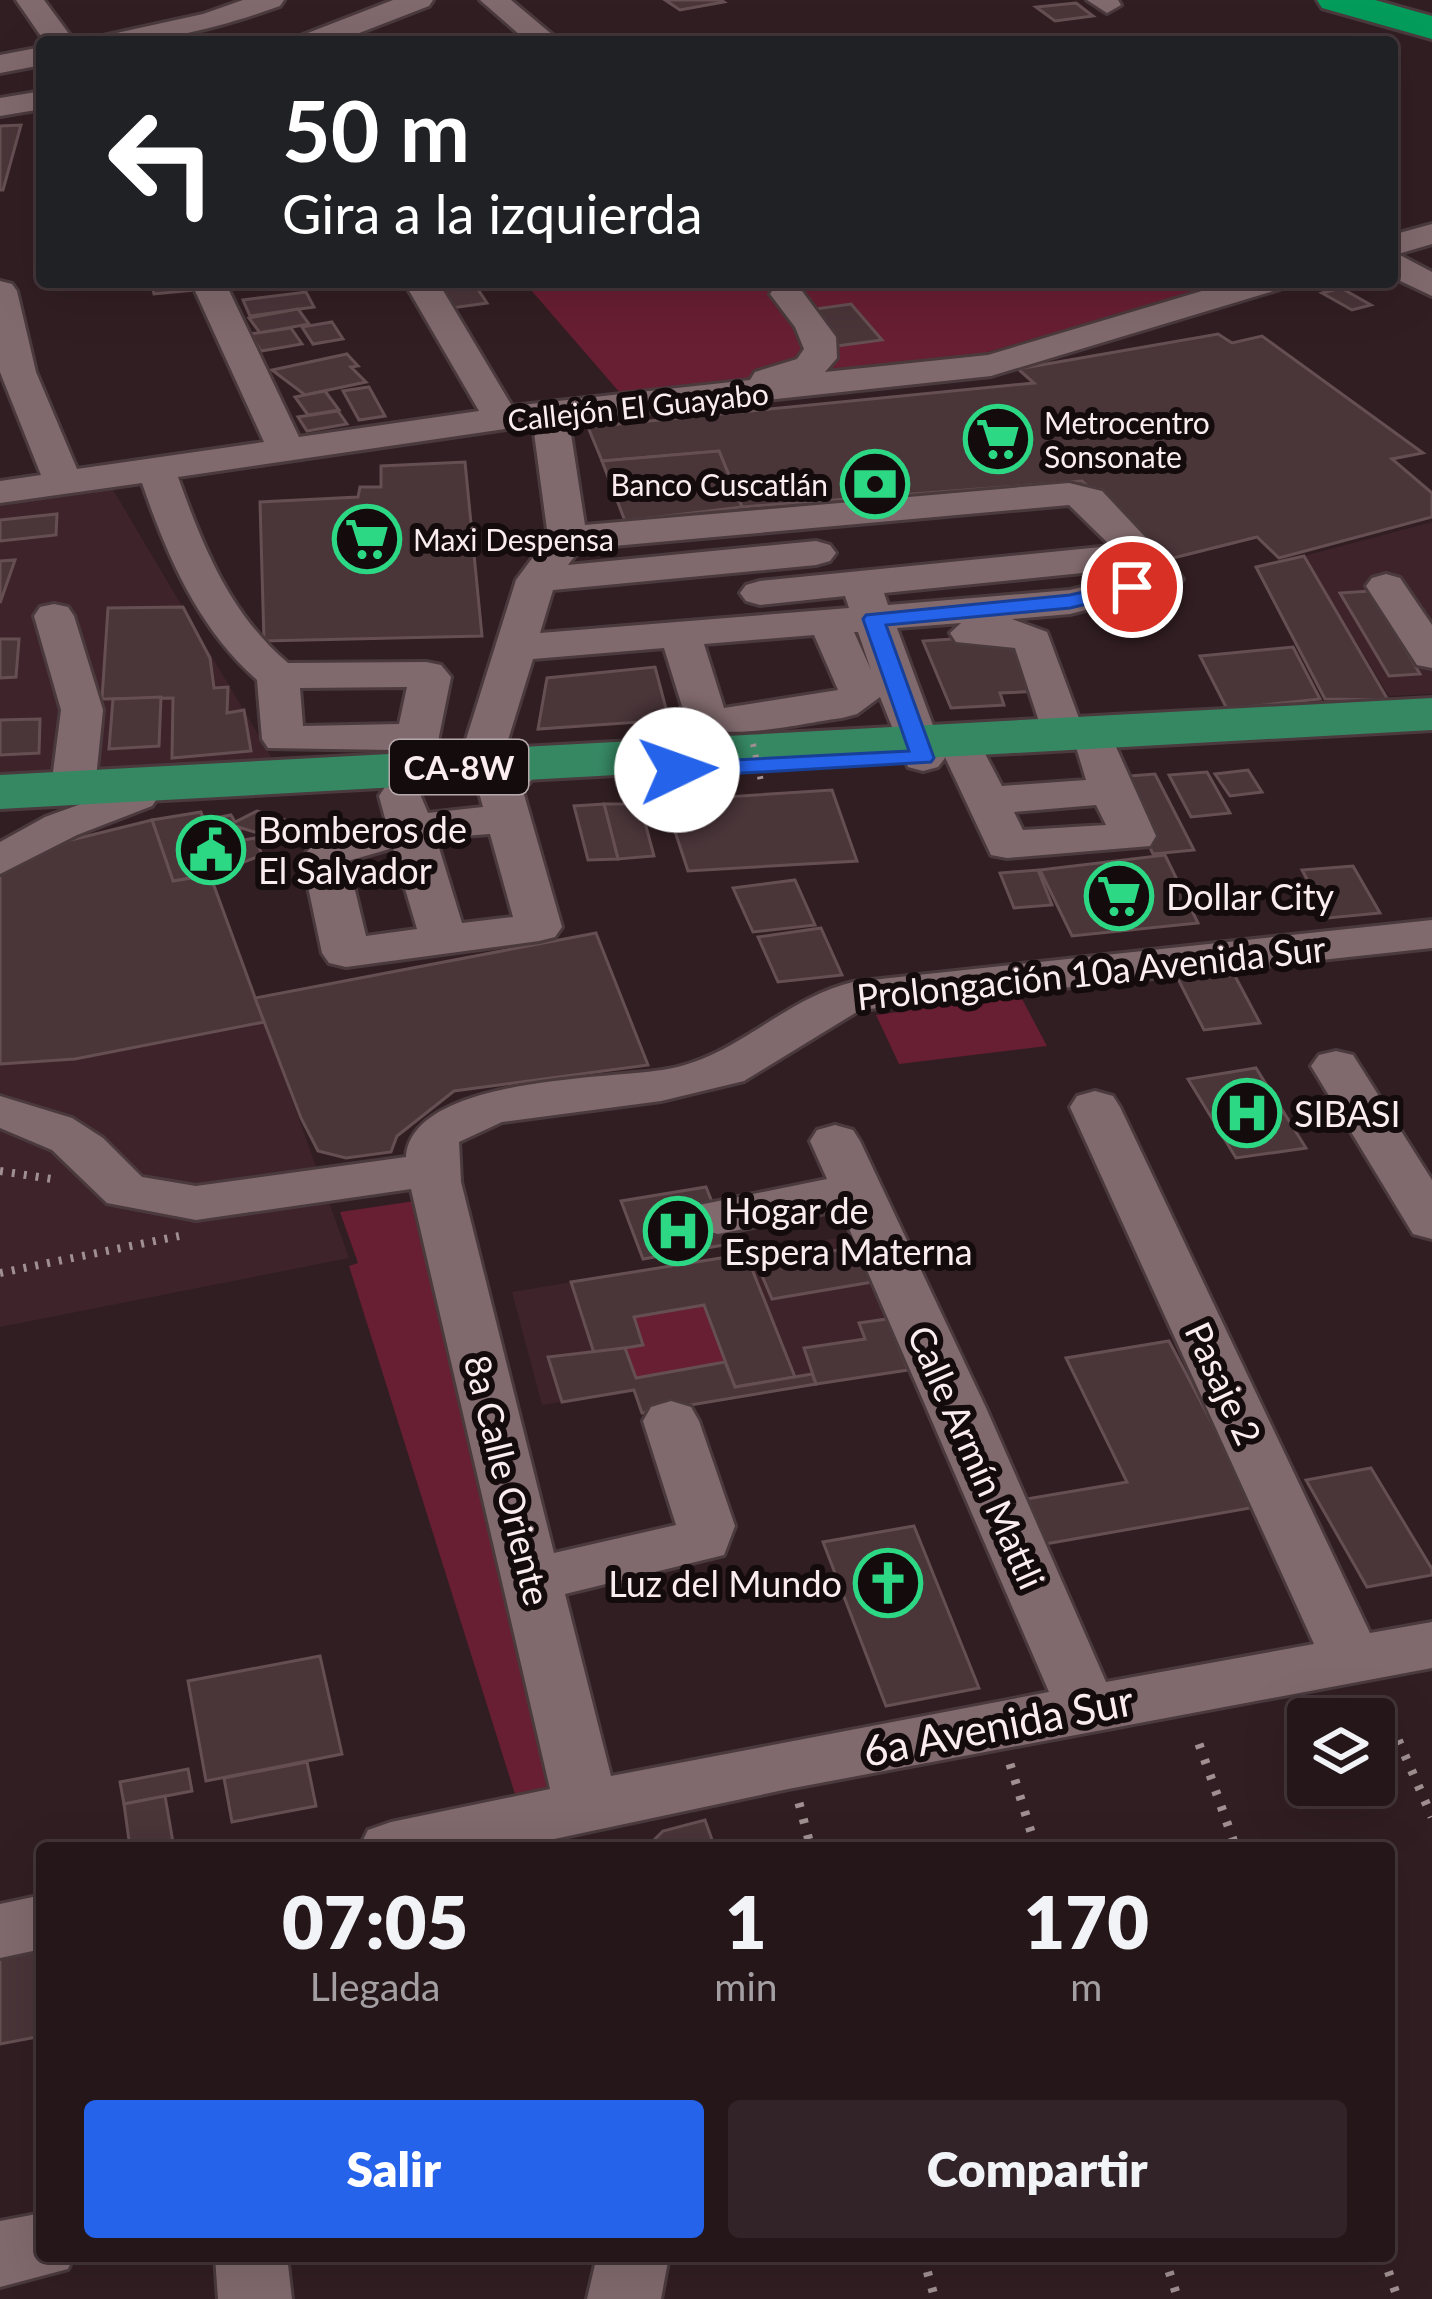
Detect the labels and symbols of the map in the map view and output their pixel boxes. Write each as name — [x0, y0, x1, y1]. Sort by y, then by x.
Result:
street label: Callejón El Guayabo — [506, 374, 770, 438]
supermarket icon: Metrocentro Sonsonate — [963, 404, 1033, 474]
place label: Metrocentro Sonsonate — [1044, 404, 1210, 474]
bank icon: Banco Cuscatlán — [840, 449, 910, 519]
place label: Banco Cuscatlán — [610, 466, 828, 502]
supermarket icon: Maxi Despensa — [332, 504, 402, 574]
place label: Maxi Despensa — [413, 521, 614, 557]
pin — [1081, 536, 1183, 638]
position arrow — [614, 707, 740, 833]
road number: CA-8W — [390, 740, 528, 794]
place label: Bomberos de El Salvador — [258, 807, 467, 892]
public building icon: Bomberos de El Salvador — [176, 815, 246, 885]
supermarket icon: Dollar City — [1084, 861, 1154, 931]
place label: Dollar City — [1166, 874, 1335, 918]
street label: Prolongación 10a Avenida Sur — [854, 925, 1328, 1019]
hospital icon: SIBASI — [1212, 1078, 1282, 1148]
place label: SIBASI — [1294, 1091, 1401, 1135]
place label: Hogar de Espera Materna — [724, 1188, 973, 1273]
hospital icon: Hogar de Espera Materna — [643, 1196, 713, 1266]
street label: Pasaje 2 — [1177, 1315, 1271, 1451]
street label: Calle Armín Mattli — [899, 1319, 1055, 1595]
street label: 8a Calle Oriente — [456, 1350, 560, 1610]
church icon: Luz del Mundo — [853, 1548, 923, 1618]
place label: Luz del Mundo — [608, 1561, 842, 1605]
street label: 6a Avenida Sur — [859, 1674, 1137, 1776]

